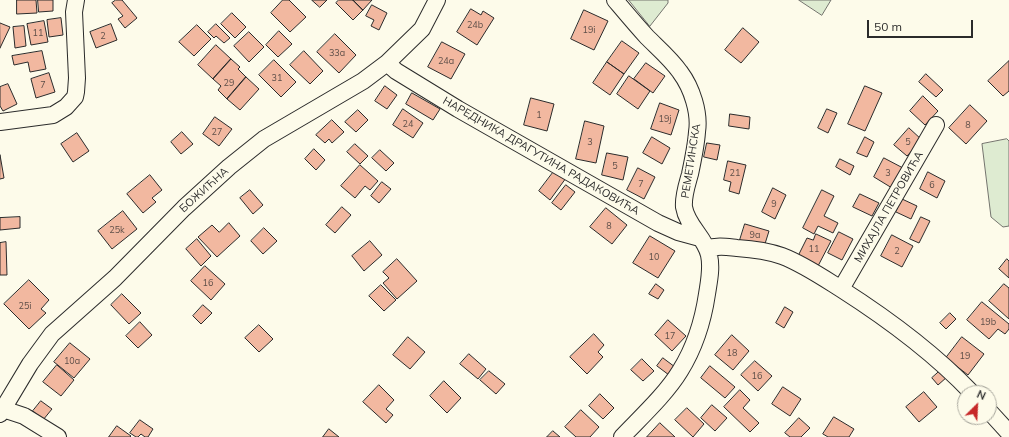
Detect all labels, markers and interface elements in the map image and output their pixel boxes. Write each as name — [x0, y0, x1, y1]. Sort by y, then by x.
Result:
scale bar — [869, 12, 975, 38]
text: 50 m — [874, 19, 902, 34]
house number: 24b — [467, 20, 483, 30]
house number: 19i — [583, 25, 595, 35]
house number: 11 — [33, 28, 43, 38]
house number: 2 — [100, 31, 106, 41]
house number: 33a — [329, 48, 345, 58]
house number: 24a — [438, 56, 454, 66]
house number: 31 — [272, 73, 282, 83]
house number: 29 — [224, 78, 234, 88]
house number: 7 — [40, 80, 46, 90]
street label: НАРЕДНИКА ДРАГУТИНА РАДАКОВИЋА — [440, 94, 642, 218]
house number: 1 — [536, 110, 542, 120]
house number: 19j — [659, 114, 671, 124]
house number: 24 — [403, 119, 413, 129]
house number: 8 — [965, 120, 971, 130]
street label: РЕМЕТИНСКА — [679, 123, 703, 199]
house number: 27 — [212, 127, 222, 137]
house number: 3 — [587, 137, 593, 147]
house number: 5 — [905, 137, 911, 147]
street label: МИХАЈЛА ПЕТРОВИЋА — [852, 149, 926, 265]
house number: 5 — [612, 161, 618, 171]
street label: БОЖИЋНА — [177, 165, 231, 215]
house number: 21 — [730, 168, 740, 178]
house number: 3 — [885, 168, 891, 178]
house number: 7 — [638, 179, 644, 189]
house number: 6 — [929, 180, 935, 190]
house number: 9 — [771, 199, 777, 209]
house number: 8 — [606, 221, 612, 231]
house number: 25k — [109, 225, 125, 235]
house number: 9a — [750, 230, 760, 240]
house number: 11 — [809, 244, 819, 254]
house number: 2 — [894, 246, 900, 256]
house number: 10 — [649, 252, 659, 262]
house number: 16 — [203, 278, 213, 288]
house number: 25i — [19, 301, 31, 311]
house number: 19b — [980, 317, 996, 327]
house number: 17 — [665, 331, 675, 341]
house number: 18 — [727, 348, 737, 358]
house number: 19 — [960, 351, 970, 361]
house number: 10a — [64, 356, 80, 366]
house number: 16 — [752, 371, 762, 381]
north arrow — [957, 385, 997, 425]
text: N — [975, 387, 988, 403]

